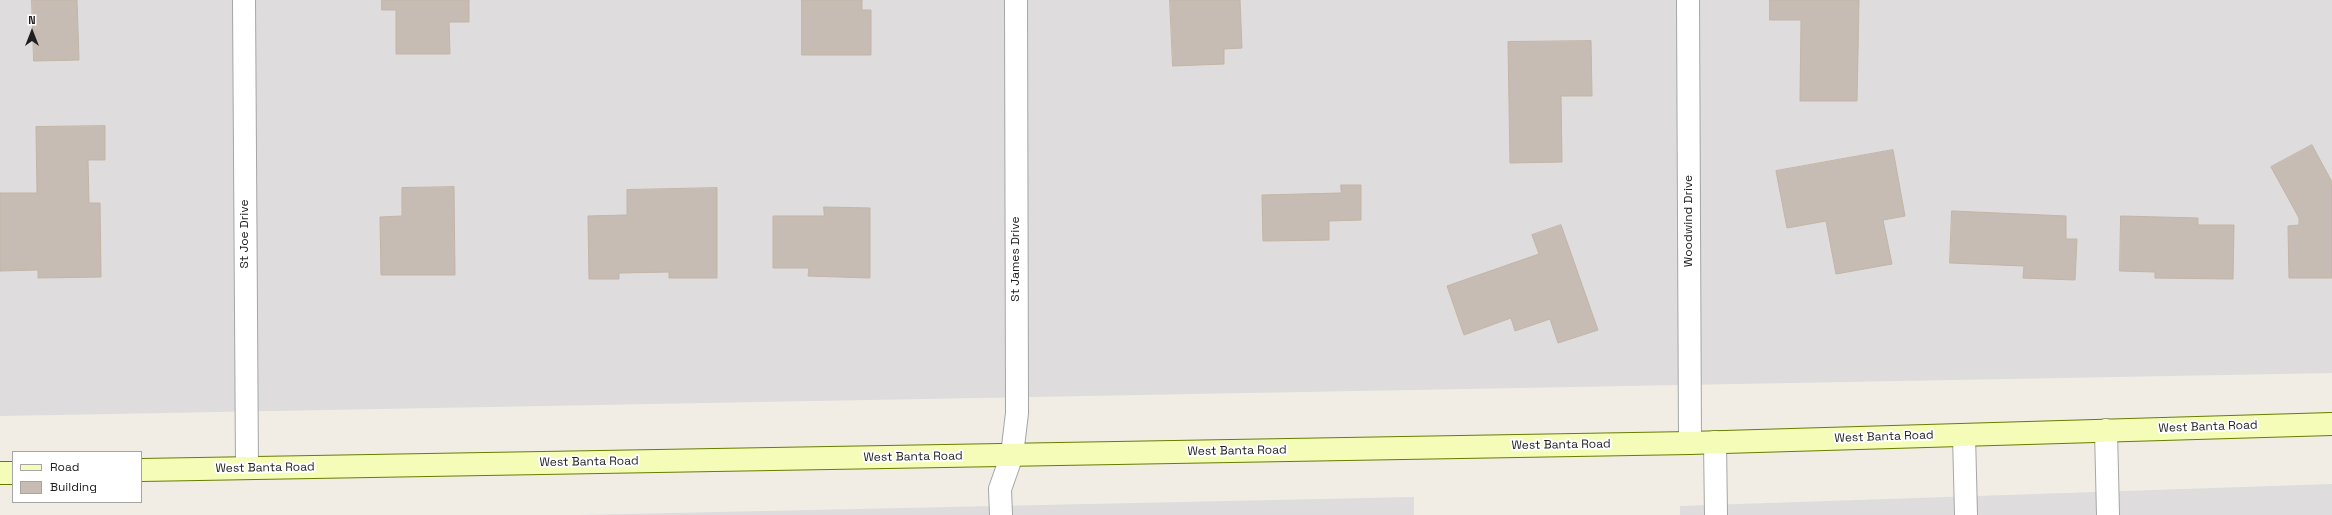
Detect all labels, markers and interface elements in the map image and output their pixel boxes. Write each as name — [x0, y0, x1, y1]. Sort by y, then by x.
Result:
north arrow — [12, 12, 52, 52]
text: N — [28, 13, 36, 27]
street label: Woodwind Drive — [1682, 175, 1696, 267]
street label: St Joe Drive — [238, 199, 252, 269]
street label: St James Drive — [1009, 216, 1023, 302]
street label: West Banta Road — [2158, 418, 2258, 436]
street label: West Banta Road — [1834, 428, 1934, 446]
street label: West Banta Road — [1511, 437, 1611, 453]
street label: West Banta Road — [1187, 443, 1287, 459]
street label: West Banta Road — [863, 449, 963, 465]
legend — [12, 451, 142, 503]
street label: West Banta Road — [539, 454, 639, 470]
text: Road — [50, 459, 79, 475]
street label: West Banta Road — [215, 460, 315, 476]
text: Building — [50, 479, 97, 495]

